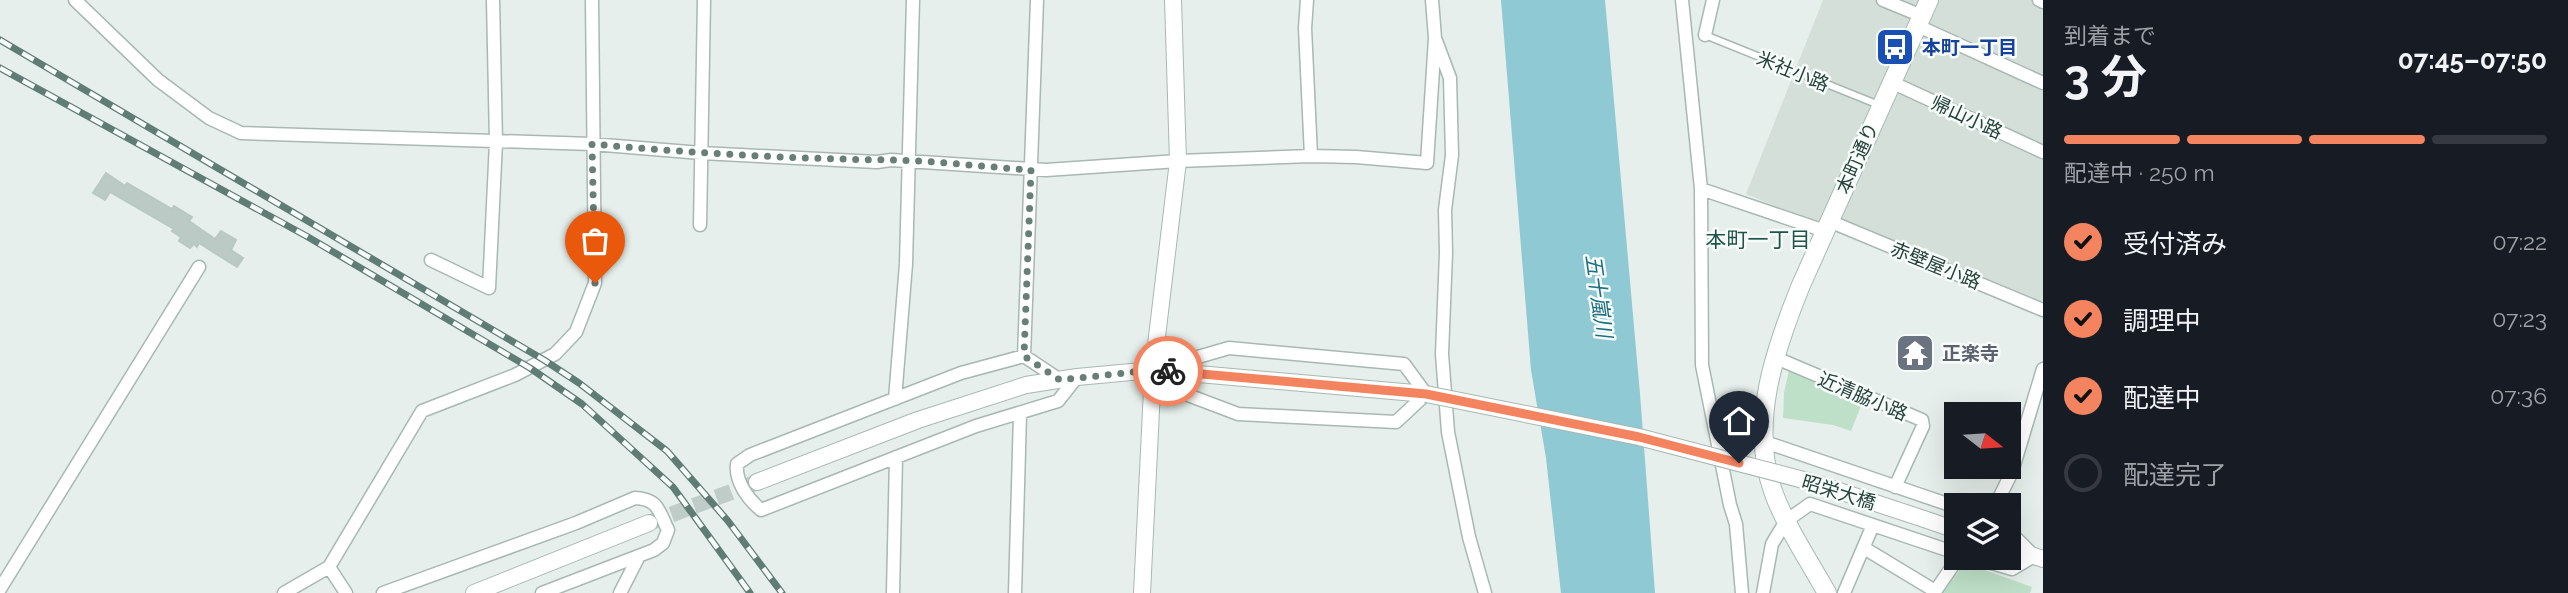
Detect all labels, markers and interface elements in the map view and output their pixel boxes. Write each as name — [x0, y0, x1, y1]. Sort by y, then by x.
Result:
text: 到着まで — [2064, 22, 2156, 49]
bus stop icon: 本町一丁目 — [1874, 26, 1916, 68]
place label: 本町一丁目 — [1922, 36, 2017, 58]
text: 07:45–07:50 — [2398, 45, 2547, 75]
street label: 米社小路 — [1754, 47, 1832, 95]
text: 3 分 — [2064, 50, 2147, 104]
street label: 帰山小路 — [1928, 91, 2006, 143]
street label: 本町通り — [1831, 119, 1883, 197]
text: 配達中 · 250 m — [2064, 159, 2215, 186]
pin — [565, 211, 625, 283]
icon: bag — [576, 222, 614, 260]
icon: check — [2064, 223, 2102, 261]
district label: 本町一丁目 — [1706, 227, 1811, 252]
text: 07:22 — [2492, 228, 2547, 255]
text: 受付済み — [2123, 229, 2227, 259]
street label: 赤壁屋小路 — [1888, 237, 1984, 293]
water label: 五十嵐川 — [1581, 253, 1618, 341]
icon: check — [2064, 300, 2102, 338]
text: 07:23 — [2492, 305, 2547, 332]
text: 調理中 — [2123, 306, 2201, 336]
temple icon: 正楽寺 — [1894, 332, 1936, 374]
courier — [1133, 336, 1203, 406]
place label: 正楽寺 — [1942, 342, 1999, 364]
icon: bike — [1149, 352, 1187, 390]
street label: 近清脇小路 — [1815, 367, 1911, 425]
icon: check — [2064, 377, 2102, 415]
text: 07:36 — [2490, 382, 2547, 409]
text: 配達中 — [2123, 383, 2201, 413]
pin — [1709, 391, 1769, 463]
icon: home — [1720, 402, 1758, 440]
north arrow — [1944, 402, 2021, 480]
map controls — [1944, 402, 2021, 570]
text: 配達完了 — [2123, 460, 2227, 490]
street label: 昭栄大橋 — [1799, 470, 1879, 514]
button: layers — [1944, 493, 2021, 570]

